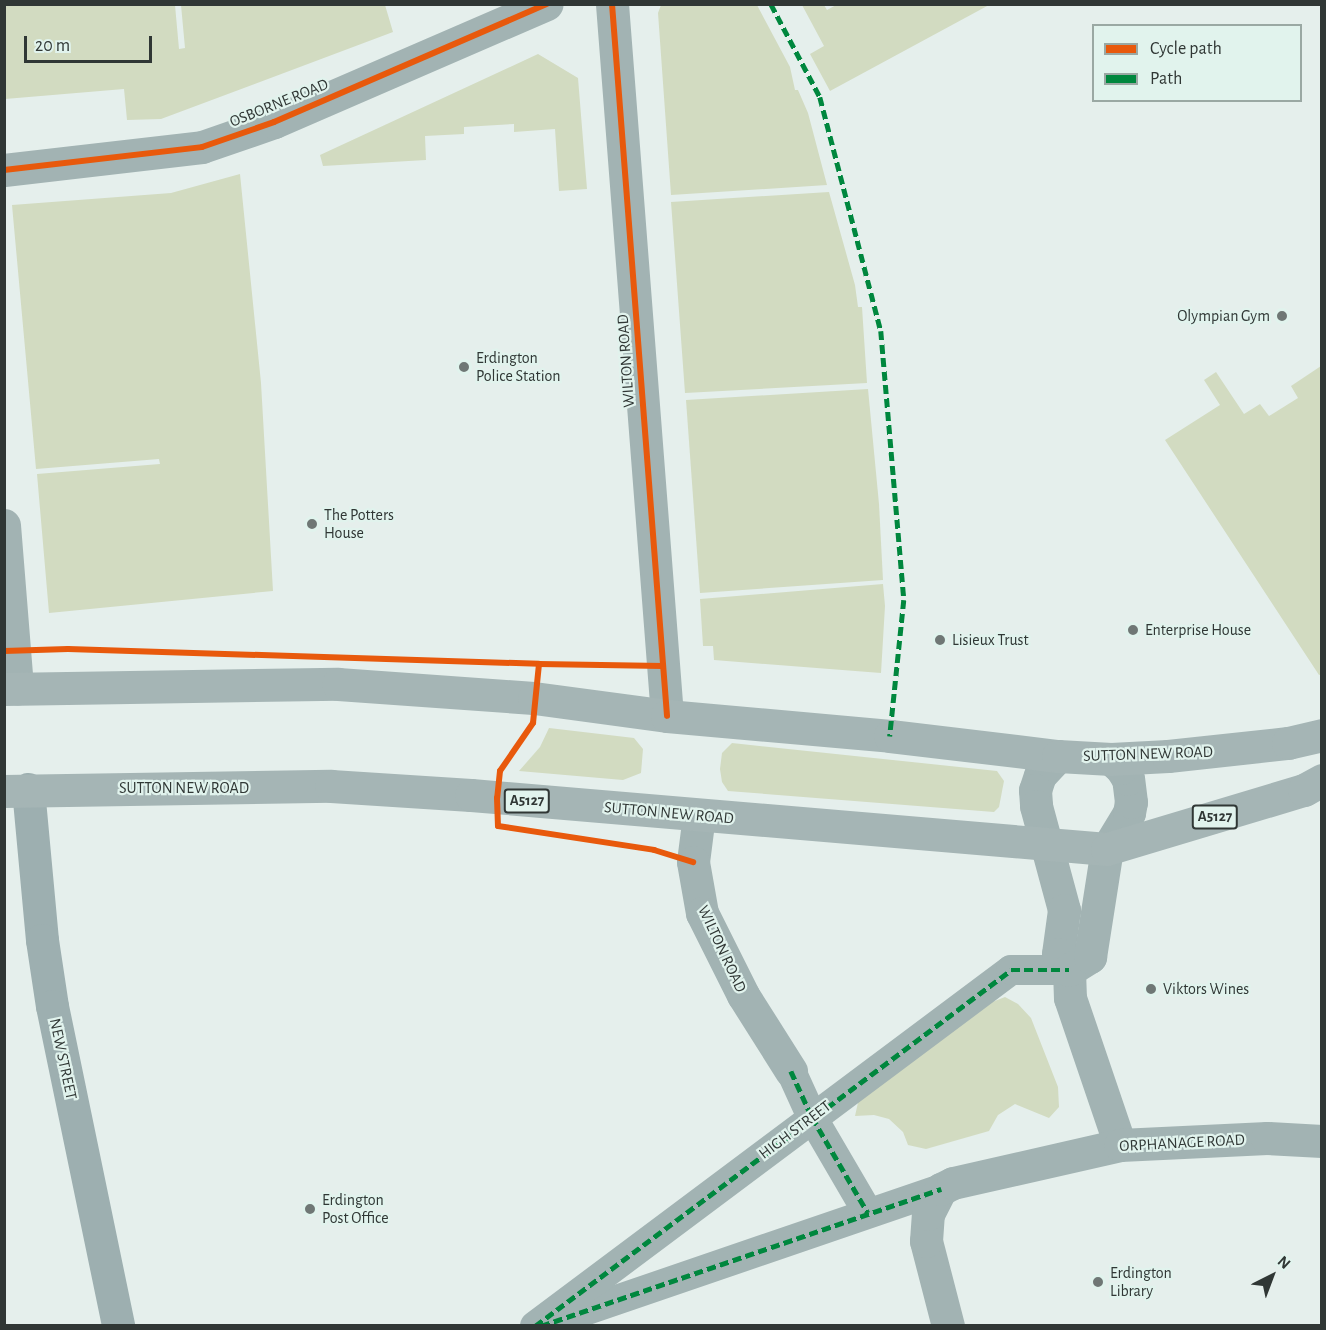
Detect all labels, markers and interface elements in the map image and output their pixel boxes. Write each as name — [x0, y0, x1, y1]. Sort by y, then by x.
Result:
scale bar — [27, 24, 154, 62]
legend — [1092, 24, 1302, 102]
text: 20 m — [35, 37, 70, 55]
text: Cycle path — [1150, 40, 1222, 58]
text: Path — [1150, 70, 1182, 88]
street label: OSBORNE ROAD — [227, 74, 331, 132]
place label: Olympian Gym — [1177, 306, 1270, 326]
marker: Olympian Gym — [1275, 309, 1289, 323]
street label: WILTON ROAD — [613, 314, 639, 408]
place label: Erdington Police Station — [476, 348, 560, 386]
marker: Erdington Police Station — [457, 360, 471, 374]
place label: The Potters House — [324, 505, 394, 543]
marker: The Potters House — [305, 517, 319, 531]
place label: Enterprise House — [1145, 620, 1251, 640]
marker: Enterprise House — [1126, 623, 1140, 637]
place label: Lisieux Trust — [952, 630, 1029, 650]
marker: Lisieux Trust — [933, 633, 947, 647]
street label: SUTTON NEW ROAD — [1083, 742, 1213, 766]
street label: SUTTON NEW ROAD — [119, 778, 249, 798]
road number: A5127 — [503, 789, 551, 813]
street label: SUTTON NEW ROAD — [603, 798, 735, 828]
road number: A5127 — [1191, 805, 1239, 829]
street label: WILTON ROAD — [694, 903, 750, 995]
place label: Viktors Wines — [1163, 979, 1249, 999]
marker: Viktors Wines — [1144, 982, 1158, 996]
street label: NEW STREET — [45, 1016, 81, 1102]
street label: HIGH STREET — [755, 1097, 835, 1163]
street label: ORPHANAGE ROAD — [1119, 1130, 1245, 1156]
place label: Erdington Post Office — [322, 1190, 389, 1228]
marker: Erdington Post Office — [303, 1202, 317, 1216]
north arrow — [1242, 1246, 1302, 1306]
text: N — [1275, 1253, 1294, 1272]
place label: Erdington Library — [1110, 1263, 1172, 1301]
marker: Erdington Library — [1091, 1275, 1105, 1289]

